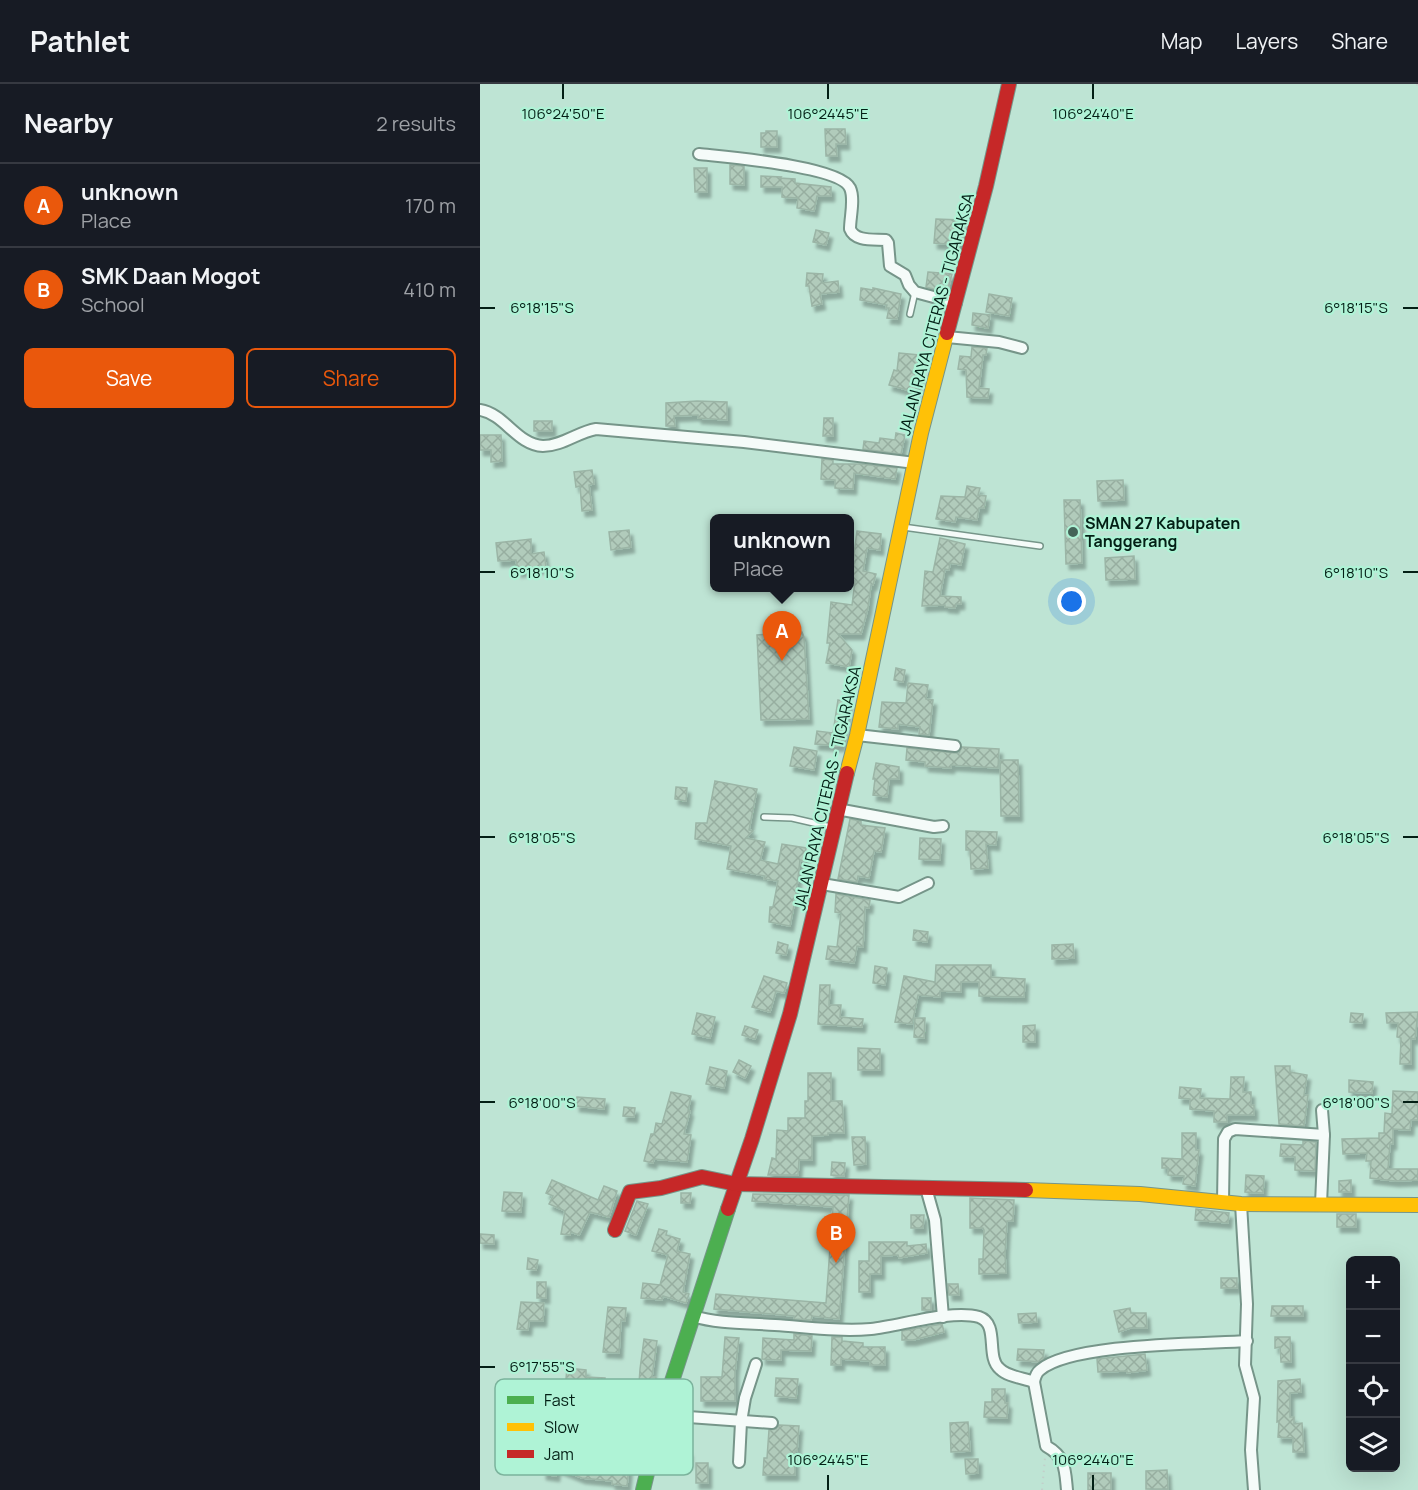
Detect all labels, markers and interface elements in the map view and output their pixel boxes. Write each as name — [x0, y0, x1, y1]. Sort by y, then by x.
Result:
text: Pathlet — [30, 22, 130, 60]
text: Map — [1161, 27, 1202, 55]
text: Layers — [1235, 27, 1298, 55]
text: Share — [1331, 27, 1388, 55]
text: 106°24'50"E — [521, 103, 605, 124]
text: 106°24'45"E — [787, 103, 869, 124]
text: 106°24'40"E — [1052, 103, 1134, 124]
text: Nearby — [24, 105, 113, 141]
text: 2 results — [376, 110, 456, 137]
text: unknown — [81, 177, 179, 207]
street label: JALAN RAYA CITERAS - TIGARAKSA — [893, 190, 979, 438]
text: A — [37, 192, 50, 219]
text: 170 m — [405, 192, 456, 219]
text: Place — [81, 207, 131, 234]
text: SMK Daan Mogot — [81, 261, 260, 291]
text: B — [37, 276, 50, 303]
text: 410 m — [403, 276, 456, 303]
text: School — [81, 291, 145, 318]
text: 6°18'15"S — [510, 297, 574, 318]
text: 6°18'15"S — [1324, 297, 1388, 318]
button: Save — [24, 348, 234, 408]
button: Share — [246, 348, 456, 408]
place label: SMAN 27 Kabupaten Tanggerang — [1085, 512, 1240, 552]
popup — [710, 514, 854, 592]
text: unknown — [733, 525, 831, 555]
marker: SMAN 27 Kabupaten Tanggerang — [1066, 525, 1080, 539]
text: Place — [733, 555, 784, 582]
text: 6°18'10"S — [510, 562, 574, 583]
text: 6°18'10"S — [1324, 562, 1388, 583]
your location — [1057, 587, 1086, 616]
pin: A — [762, 612, 802, 661]
street label: JALAN RAYA CITERAS - TIGARAKSA — [788, 664, 866, 912]
text: 6°18'05"S — [509, 827, 575, 848]
text: 6°18'05"S — [1323, 827, 1389, 848]
text: 6°18'00"S — [508, 1092, 576, 1113]
text: 6°18'00"S — [1322, 1092, 1390, 1113]
pin: B — [816, 1214, 856, 1263]
map controls — [1346, 1256, 1400, 1472]
button: + — [1346, 1256, 1400, 1310]
button: − — [1346, 1310, 1400, 1364]
text: 6°17'55"S — [509, 1356, 575, 1377]
button: locate — [1346, 1364, 1400, 1418]
legend — [495, 1379, 693, 1475]
text: Fast — [544, 1389, 575, 1411]
text: Slow — [544, 1416, 579, 1438]
button: layers — [1346, 1418, 1400, 1472]
text: Jam — [544, 1443, 574, 1465]
text: 106°24'45"E — [787, 1449, 869, 1470]
text: 106°24'40"E — [1052, 1449, 1134, 1470]

